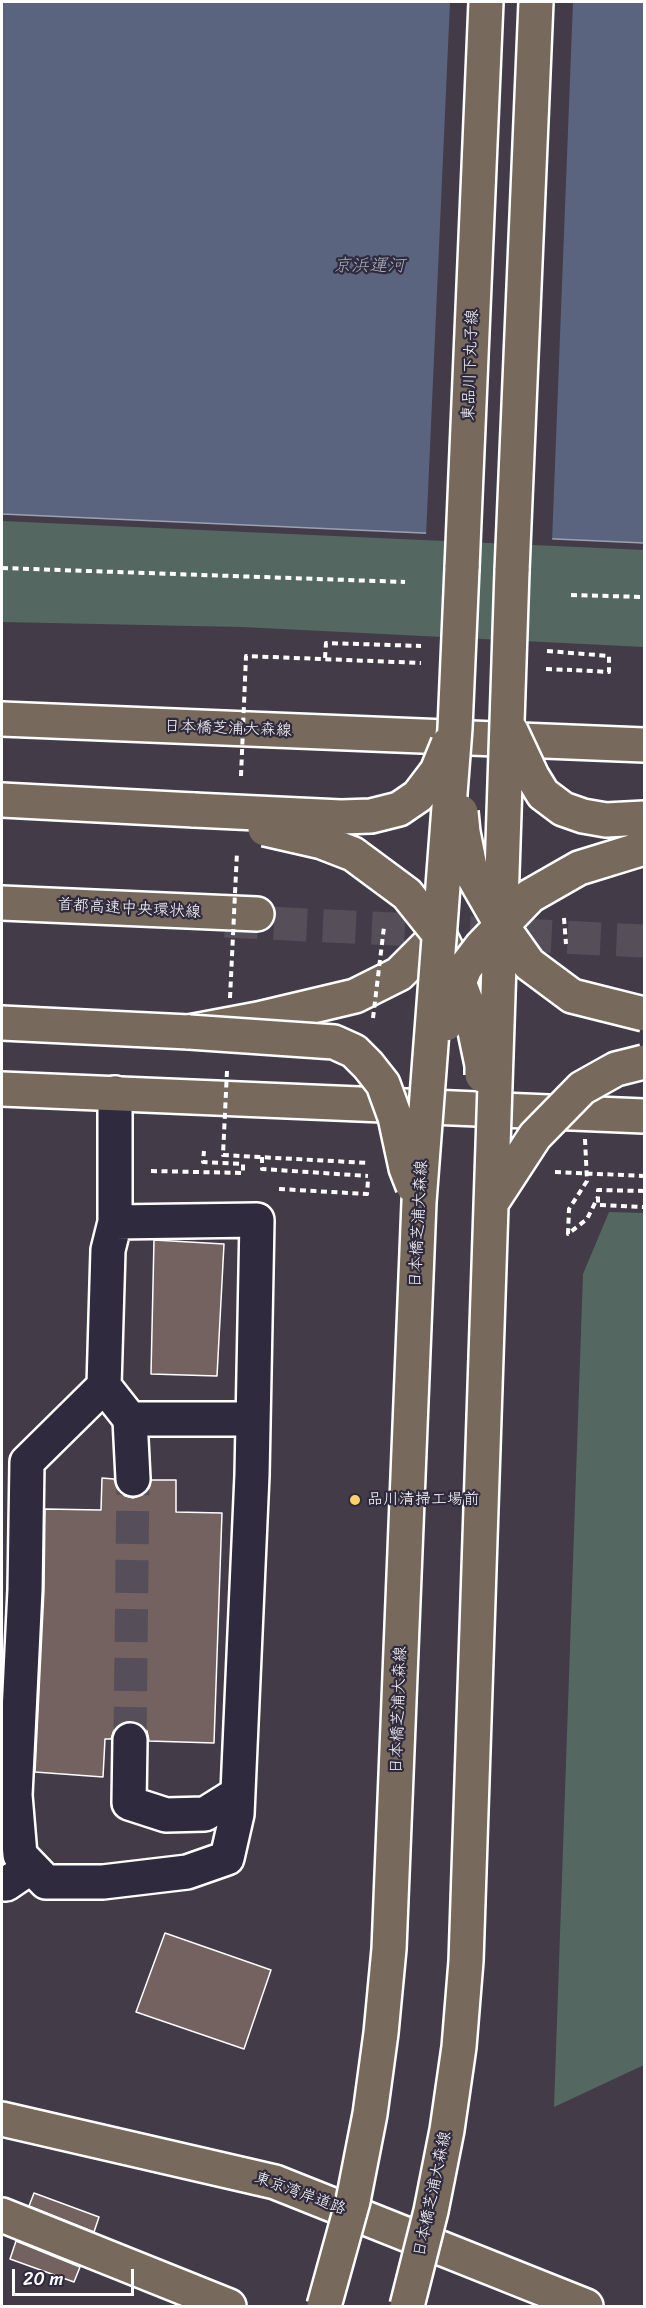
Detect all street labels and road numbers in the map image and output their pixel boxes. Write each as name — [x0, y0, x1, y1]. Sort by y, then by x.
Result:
street label: 東品川下丸子線 — [459, 309, 483, 421]
street label: 日本橋芝浦大森線 — [164, 717, 292, 741]
street label: 首都高速中央環状線 — [57, 896, 201, 922]
street label: 日本橋芝浦大森線 — [406, 1160, 432, 1288]
street label: 日本橋芝浦大森線 — [387, 1646, 411, 1774]
street label: 日本橋芝浦大森線 — [410, 2129, 456, 2259]
street label: 東京湾岸道路 — [252, 2169, 348, 2219]

